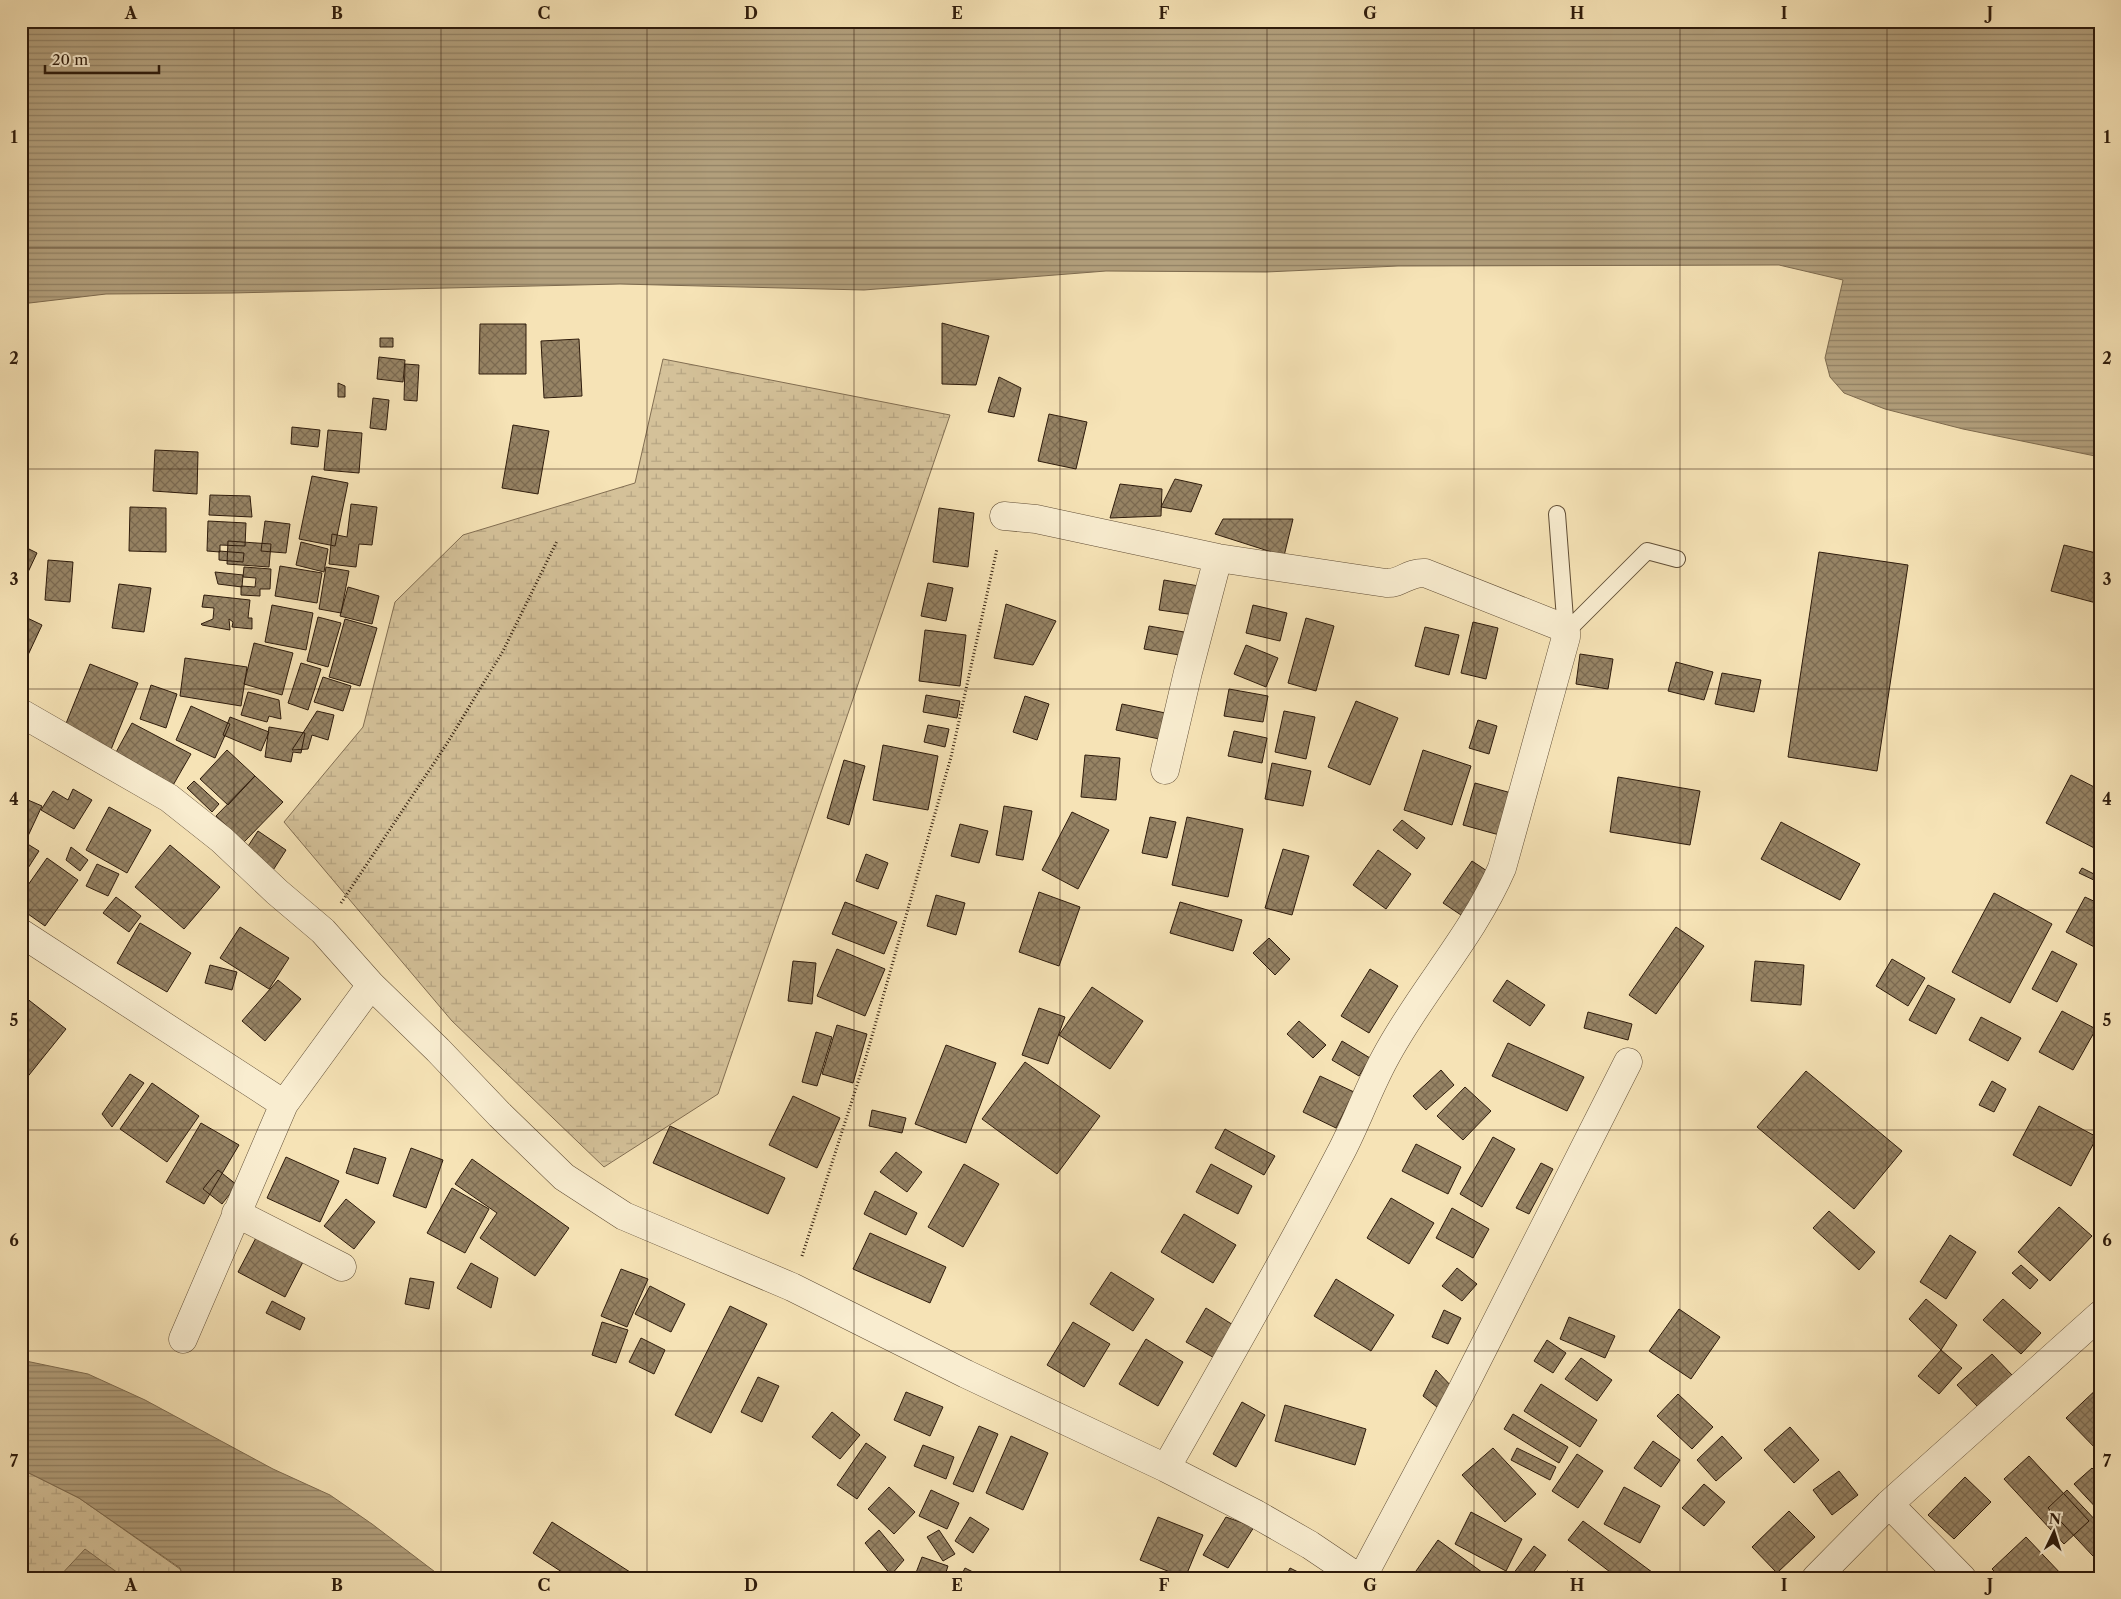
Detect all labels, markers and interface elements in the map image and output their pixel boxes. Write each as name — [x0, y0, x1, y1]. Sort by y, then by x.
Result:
text: A — [124, 3, 138, 23]
text: B — [331, 3, 343, 23]
text: C — [538, 3, 550, 23]
text: D — [744, 3, 758, 23]
text: E — [951, 3, 963, 23]
text: F — [1159, 3, 1170, 23]
text: G — [1363, 3, 1377, 23]
text: H — [1570, 3, 1584, 23]
text: I — [1781, 3, 1788, 23]
text: J — [1984, 3, 1993, 23]
scale bar — [45, 42, 159, 74]
text: 20 m — [52, 50, 88, 69]
text: 1 — [10, 127, 18, 147]
text: 1 — [2103, 127, 2111, 147]
text: 2 — [9, 348, 19, 368]
text: 2 — [2102, 348, 2112, 368]
text: 3 — [9, 569, 19, 589]
text: 3 — [2102, 569, 2112, 589]
text: 4 — [9, 789, 19, 809]
text: 4 — [2102, 789, 2112, 809]
text: 5 — [10, 1010, 19, 1030]
text: 5 — [2103, 1010, 2112, 1030]
text: 6 — [9, 1230, 19, 1250]
text: 6 — [2102, 1230, 2112, 1250]
text: 7 — [10, 1451, 19, 1471]
text: 7 — [2103, 1451, 2112, 1471]
north arrow — [2028, 1506, 2078, 1556]
text: N — [2048, 1510, 2062, 1528]
text: A — [124, 1575, 138, 1595]
text: B — [331, 1575, 343, 1595]
text: C — [538, 1575, 550, 1595]
text: D — [744, 1575, 758, 1595]
text: E — [951, 1575, 963, 1595]
text: F — [1159, 1575, 1170, 1595]
text: G — [1363, 1575, 1377, 1595]
text: H — [1570, 1575, 1584, 1595]
text: I — [1781, 1575, 1788, 1595]
text: J — [1984, 1575, 1993, 1595]

